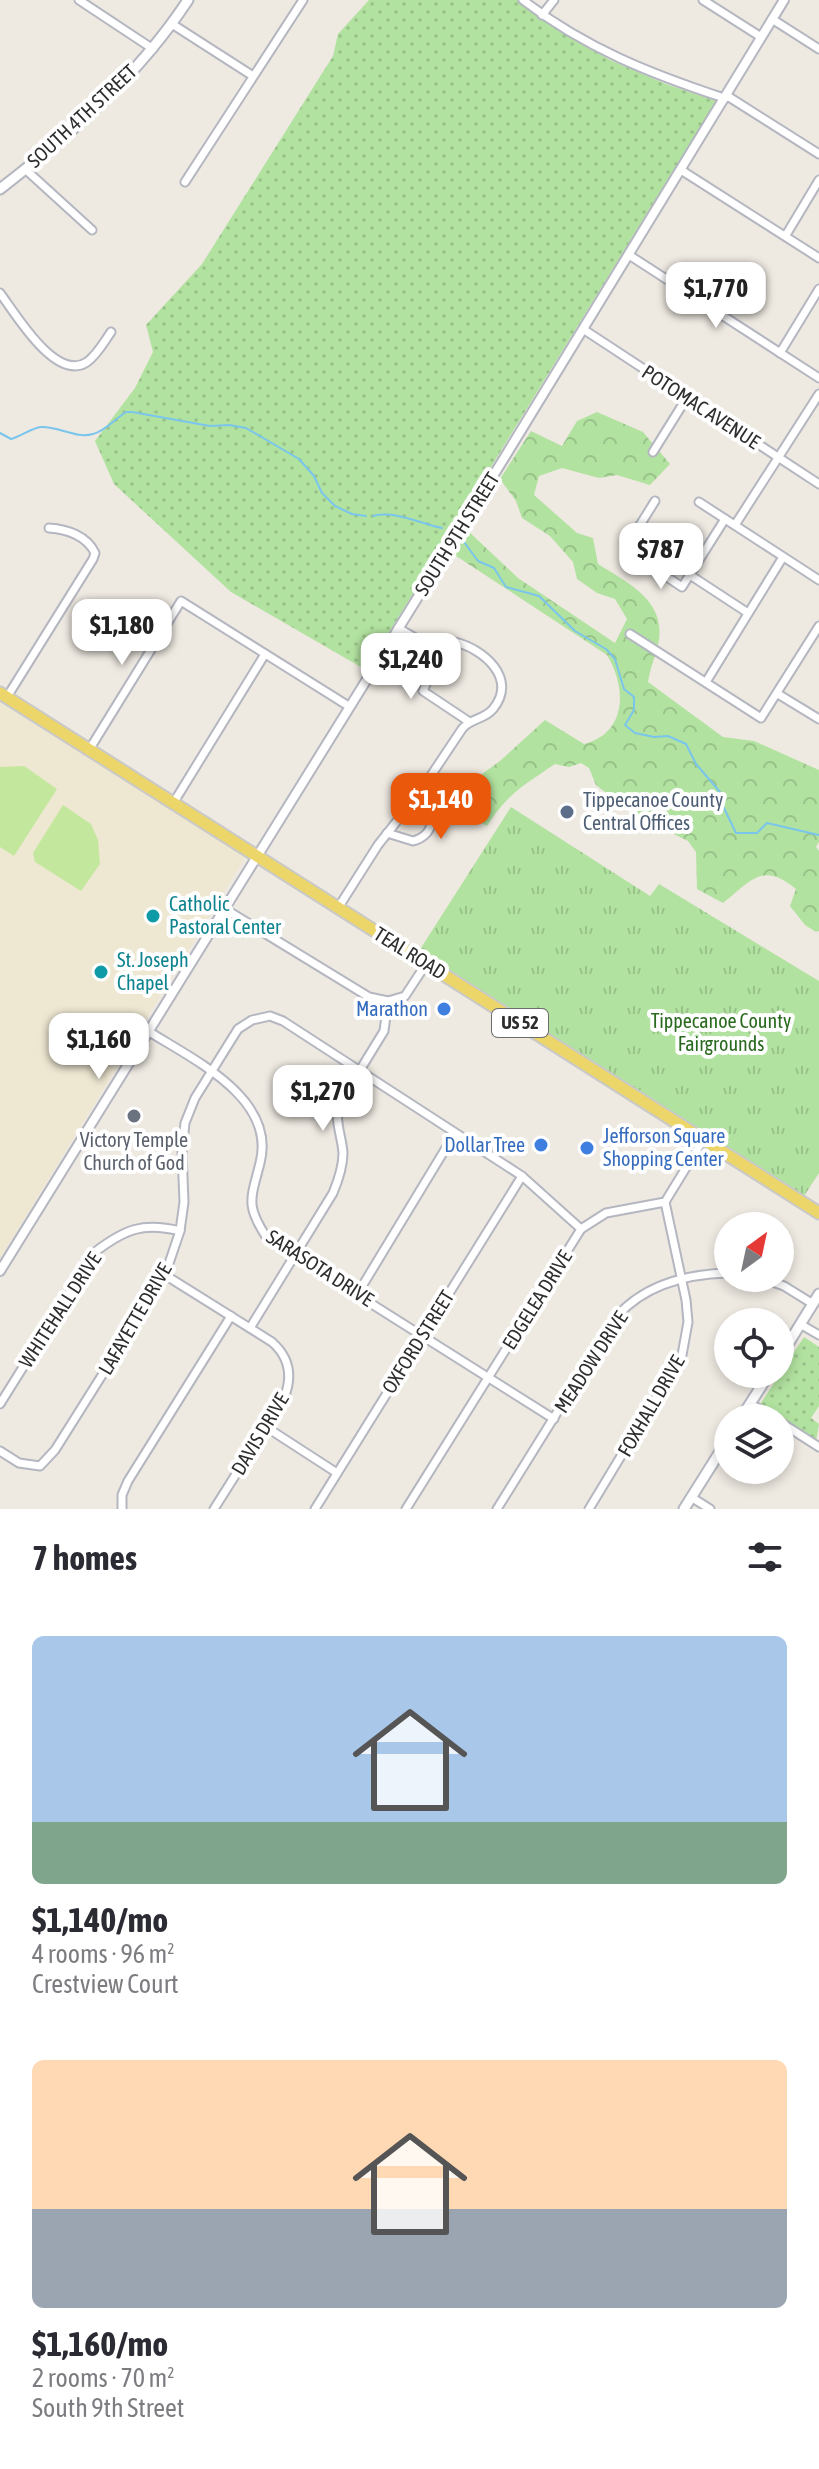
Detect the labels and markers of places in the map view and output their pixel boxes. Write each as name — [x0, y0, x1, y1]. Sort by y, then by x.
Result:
pin: $1,770 — [651, 262, 781, 330]
pin: $787 — [614, 523, 708, 591]
pin: $1,180 — [57, 599, 187, 667]
pin: $1,240 — [346, 633, 476, 701]
pin: $1,140 — [376, 773, 506, 841]
place label: Tippecanoe County Central Offices — [583, 788, 723, 834]
marker: Tippecanoe County Central Offices — [558, 803, 576, 821]
place label: Catholic Pastoral Center — [169, 892, 282, 938]
marker: Catholic Pastoral Center — [144, 907, 162, 925]
place label: St. Joseph Chapel — [117, 948, 189, 994]
marker: St. Joseph Chapel — [92, 963, 110, 981]
place label: Marathon — [356, 997, 428, 1020]
marker: Marathon — [435, 1000, 453, 1018]
pin: $1,160 — [34, 1013, 164, 1081]
pin: $1,270 — [258, 1065, 388, 1133]
marker: Victory Temple Church of God — [125, 1107, 143, 1125]
place label: Jefforson Square Shopping Center — [603, 1124, 725, 1170]
place label: Victory Temple Church of God — [80, 1128, 188, 1174]
place label: Dollar Tree — [444, 1133, 525, 1156]
marker: Dollar Tree — [532, 1136, 550, 1154]
marker: Jefforson Square Shopping Center — [578, 1139, 596, 1157]

